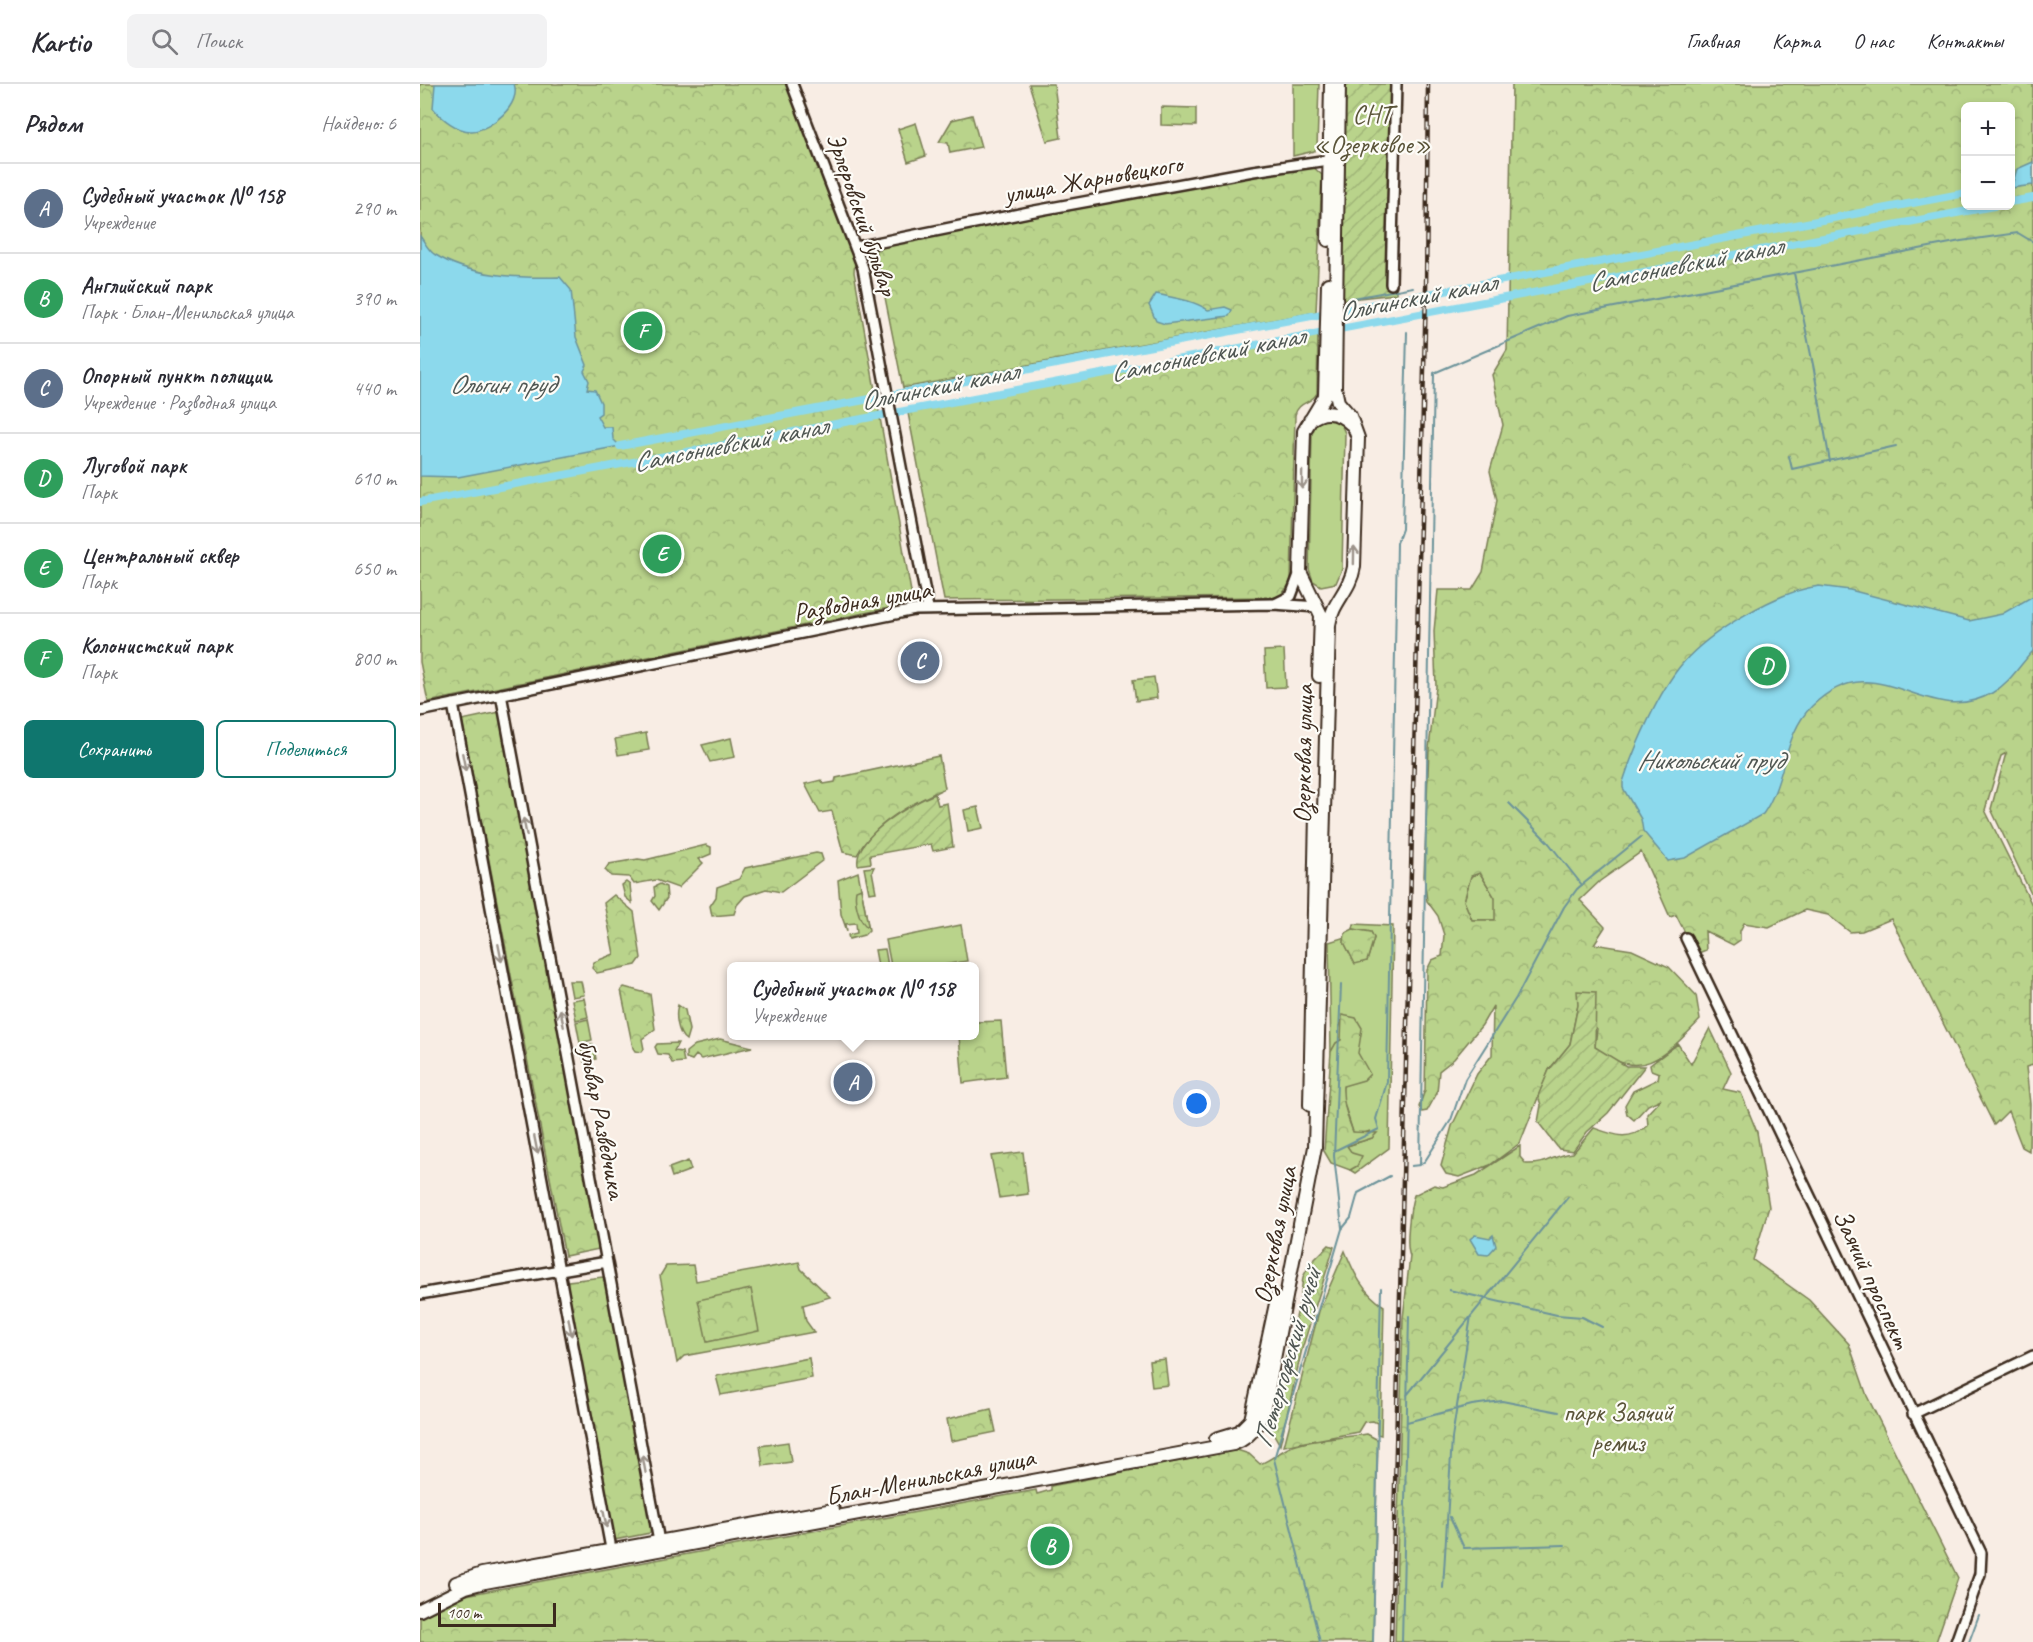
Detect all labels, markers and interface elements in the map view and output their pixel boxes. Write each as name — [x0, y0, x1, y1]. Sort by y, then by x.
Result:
search box — [127, 14, 547, 68]
text: Kartio — [30, 24, 91, 59]
icon: search — [148, 25, 181, 58]
text: Поиск — [196, 27, 242, 55]
text: Главная — [1686, 28, 1739, 54]
text: Карта — [1772, 28, 1820, 54]
text: О нас — [1853, 28, 1894, 54]
text: Контакты — [1927, 28, 2003, 54]
park label: СНТ «Озерковое» — [1313, 98, 1431, 162]
map controls — [1961, 102, 2015, 210]
button: + — [1961, 102, 2015, 156]
text: Рядом — [24, 107, 82, 140]
text: Найдено: 6 — [321, 111, 396, 136]
street label: Эрлеровский бульвар — [819, 128, 906, 302]
street label: улица Жарновецкого — [999, 147, 1187, 211]
button: − — [1961, 156, 2015, 210]
text: Судебный участок N⁰ 158 — [81, 182, 284, 210]
text: A — [38, 196, 49, 221]
text: 290 m — [353, 196, 396, 221]
text: Учреждение — [81, 210, 155, 235]
water label: Самсониевский канал — [1585, 228, 1789, 299]
water label: Ольгинский канал — [1335, 264, 1503, 329]
text: Английский парк — [81, 272, 212, 300]
text: B — [38, 286, 49, 311]
text: 390 m — [353, 286, 396, 311]
text: Парк · Блан-Менильская улица — [81, 300, 293, 325]
pin: F — [624, 308, 662, 354]
water label: Самсониевский канал — [1107, 318, 1311, 389]
water label: Ольгинский канал — [857, 353, 1025, 418]
text: Опорный пункт полиции — [81, 362, 272, 390]
water label: Ольгин пруд — [449, 367, 560, 401]
text: C — [39, 376, 48, 401]
text: 440 m — [353, 376, 396, 401]
text: Учреждение · Разводная улица — [81, 390, 276, 415]
water label: Самсониевский канал — [630, 408, 834, 479]
text: Луговой парк — [81, 452, 187, 480]
text: D — [38, 466, 49, 491]
text: 610 m — [353, 466, 396, 491]
one-way arrow — [1297, 470, 1308, 490]
text: Парк — [81, 480, 117, 505]
pin: E — [642, 532, 682, 576]
text: Центральный сквер — [81, 542, 238, 570]
one-way arrow — [1348, 546, 1360, 566]
text: E — [38, 556, 49, 581]
text: 650 m — [353, 556, 396, 581]
text: Парк — [81, 570, 117, 595]
street label: Разводная улица — [791, 572, 935, 630]
text: Колонистский парк — [81, 632, 233, 660]
pin: C — [900, 638, 940, 684]
pin: D — [1748, 644, 1786, 688]
text: F — [39, 646, 48, 671]
text: 800 m — [353, 646, 396, 671]
text: Парк — [81, 660, 117, 685]
street label: Озерковая улица — [1285, 683, 1322, 824]
button: Сохранить — [24, 720, 204, 778]
button: Поделиться — [216, 720, 396, 778]
water label: Никольский пруд — [1637, 743, 1789, 777]
one-way arrow — [459, 751, 470, 771]
one-way arrow — [520, 817, 531, 837]
one-way arrow — [495, 943, 506, 963]
popup — [727, 962, 979, 1040]
text: Судебный участок N⁰ 158 — [752, 975, 954, 1003]
text: Учреждение — [752, 1003, 826, 1028]
one-way arrow — [556, 1009, 567, 1029]
street label: бульвар Разведчика — [570, 1037, 634, 1203]
pin: A — [834, 1060, 872, 1104]
your location — [1182, 1089, 1211, 1118]
one-way arrow — [531, 1135, 542, 1154]
street label: Озерковая улица — [1246, 1162, 1306, 1306]
street label: Заячий проспект — [1825, 1204, 1919, 1355]
water label: Петергофский ручей — [1245, 1259, 1330, 1451]
one-way arrow — [565, 1317, 576, 1337]
park label: парк Заячий ремиз — [1563, 1396, 1675, 1459]
street label: Блан-Менильская улица — [823, 1440, 1039, 1513]
one-way arrow — [638, 1455, 649, 1474]
one-way arrow — [600, 1509, 611, 1529]
pin: B — [1030, 1524, 1070, 1568]
scale bar — [438, 1600, 556, 1628]
text: 100 m — [447, 1603, 481, 1623]

